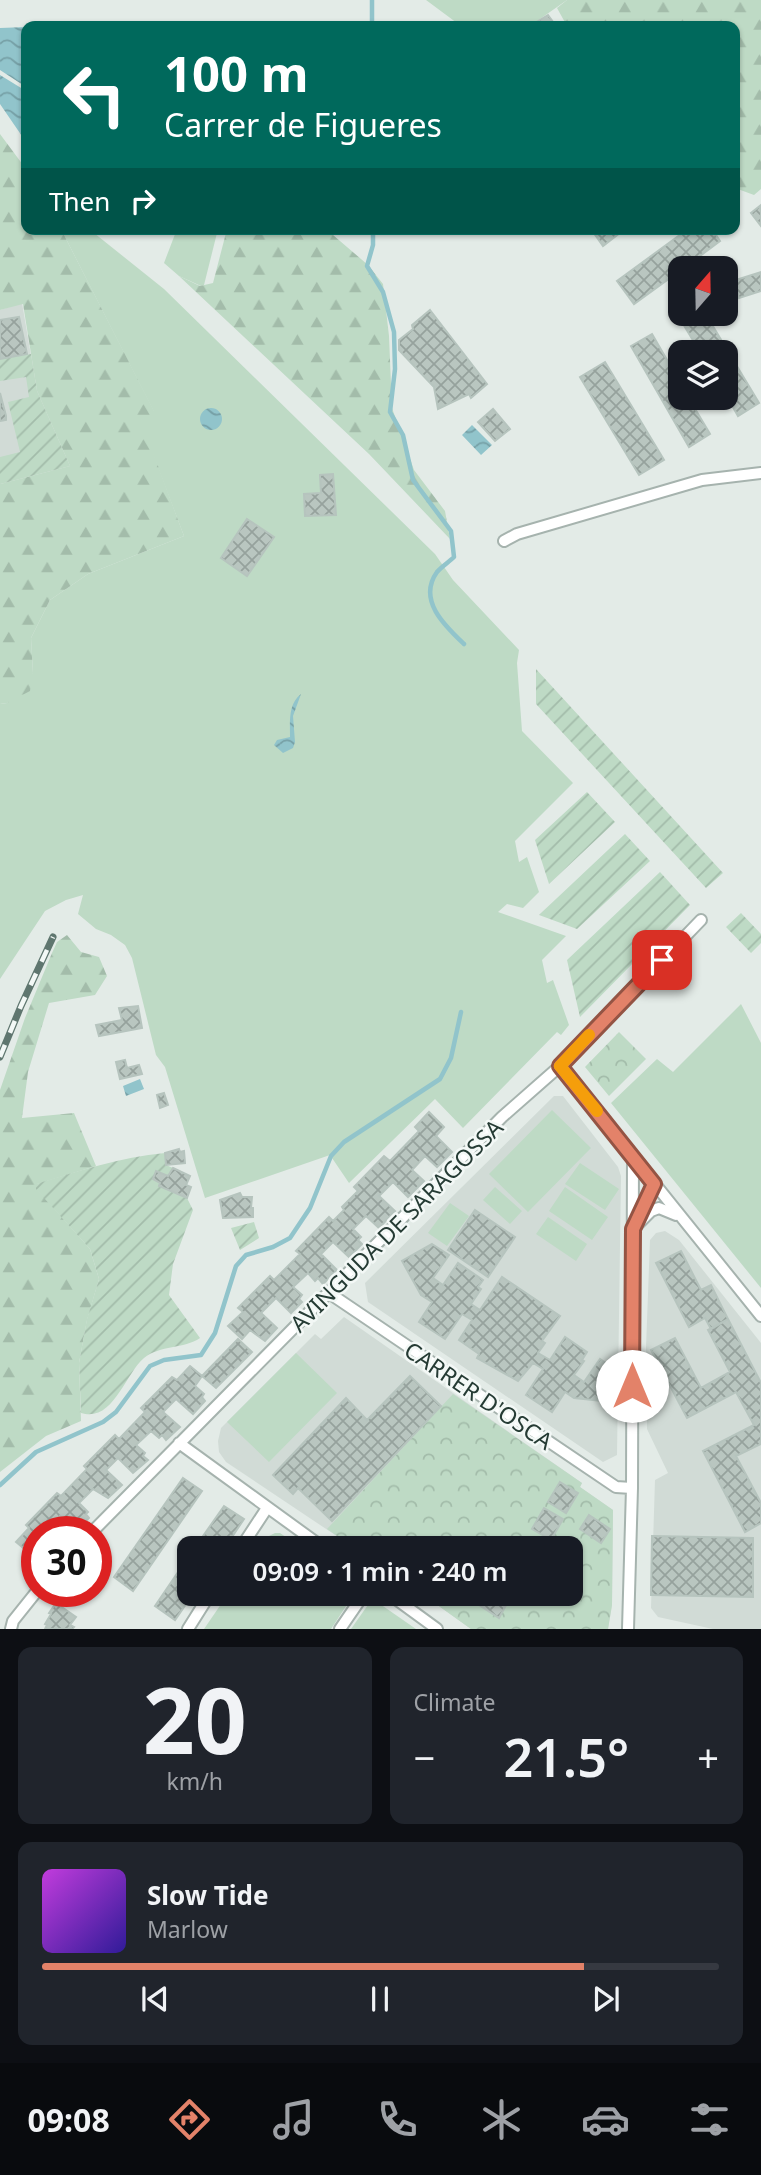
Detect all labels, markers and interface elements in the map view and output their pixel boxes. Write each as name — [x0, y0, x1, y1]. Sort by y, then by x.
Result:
text: 100 m — [164, 40, 309, 106]
icon: left — [49, 49, 140, 140]
text: Carrer de Figueres — [164, 103, 442, 146]
icon: right — [124, 182, 162, 220]
text: Then — [49, 183, 110, 219]
north arrow — [668, 256, 738, 326]
map controls — [668, 256, 738, 410]
button: layers — [668, 340, 738, 410]
pin — [632, 930, 692, 990]
icon: arrive — [643, 941, 681, 979]
street label: AVINGUDA DE SARAGOSSA — [282, 1111, 510, 1339]
street label: CARRER D'OSCA — [398, 1333, 560, 1457]
position arrow — [595, 1349, 669, 1423]
speed limit sign: 30 — [21, 1516, 112, 1607]
text: 09:09 · 1 min · 240 m — [253, 1553, 507, 1589]
text: 20 — [143, 1657, 247, 1781]
text: Climate — [414, 1686, 496, 1718]
text: 21.5° — [503, 1721, 629, 1792]
text: − — [414, 1731, 435, 1783]
text: + — [697, 1731, 719, 1783]
text: km/h — [166, 1765, 223, 1797]
text: Slow Tide — [147, 1877, 269, 1913]
text: Marlow — [147, 1913, 228, 1945]
icon: previous — [136, 1980, 174, 2018]
icon: pause — [361, 1980, 399, 2018]
icon: next — [587, 1980, 625, 2018]
icon: directions — [165, 2095, 214, 2144]
icon: music — [269, 2095, 318, 2144]
icon: phone — [373, 2095, 422, 2144]
icon: climate — [477, 2095, 526, 2144]
icon: car — [581, 2095, 630, 2144]
icon: filters — [685, 2095, 734, 2144]
text: 09:08 — [27, 2098, 110, 2141]

